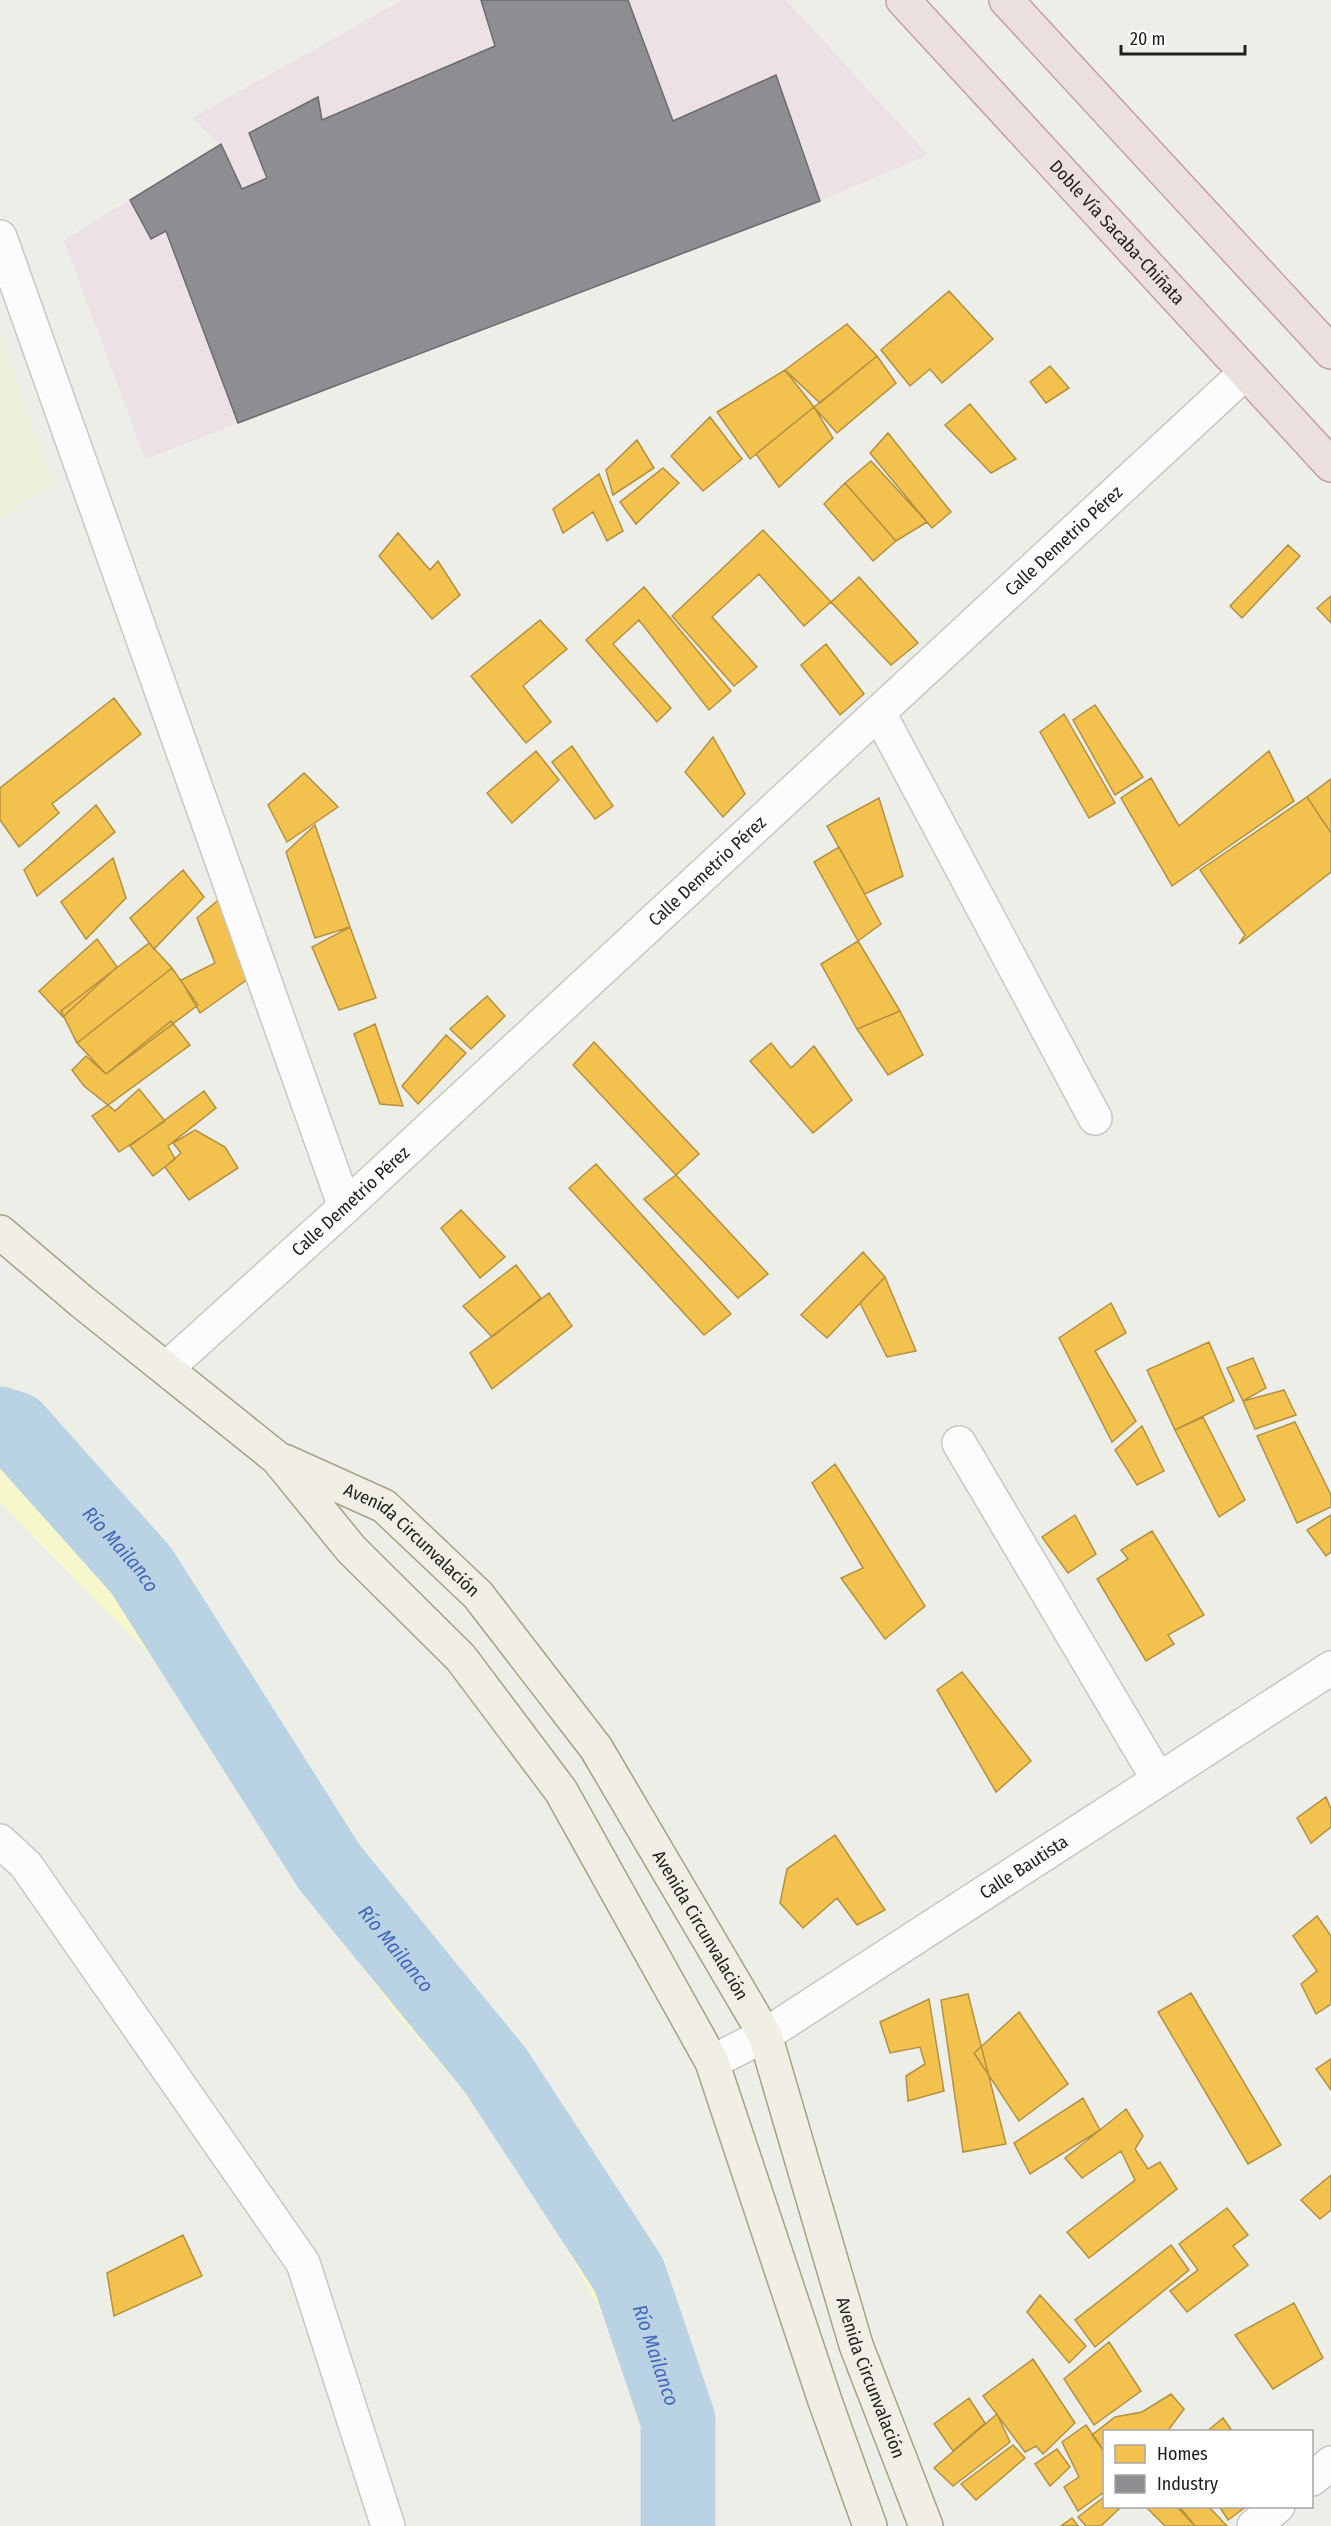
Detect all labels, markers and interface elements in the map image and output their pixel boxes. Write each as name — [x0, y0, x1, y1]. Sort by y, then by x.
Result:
scale bar — [1121, 18, 1246, 56]
text: 20 m — [1130, 28, 1165, 50]
street label: Doble Vía Sacaba-Chiñata — [1045, 156, 1189, 310]
street label: Calle Demetrio Pérez — [1001, 481, 1127, 601]
street label: Calle Demetrio Pérez — [644, 811, 771, 931]
street label: Calle Demetrio Pérez — [287, 1142, 414, 1261]
street label: Avenida Circunvalación — [341, 1478, 484, 1602]
water label: Río Mailanco — [78, 1501, 164, 1596]
street label: Calle Bautista — [976, 1830, 1072, 1904]
street label: Avenida Circunvalación — [648, 1846, 753, 2004]
water label: Río Mailanco — [353, 1900, 439, 1997]
street label: Avenida Circunvalación — [832, 2294, 910, 2461]
water label: Río Mailanco — [628, 2301, 684, 2409]
legend — [1103, 2430, 1313, 2508]
text: Homes — [1157, 2443, 1208, 2465]
text: Industry — [1157, 2473, 1218, 2495]

